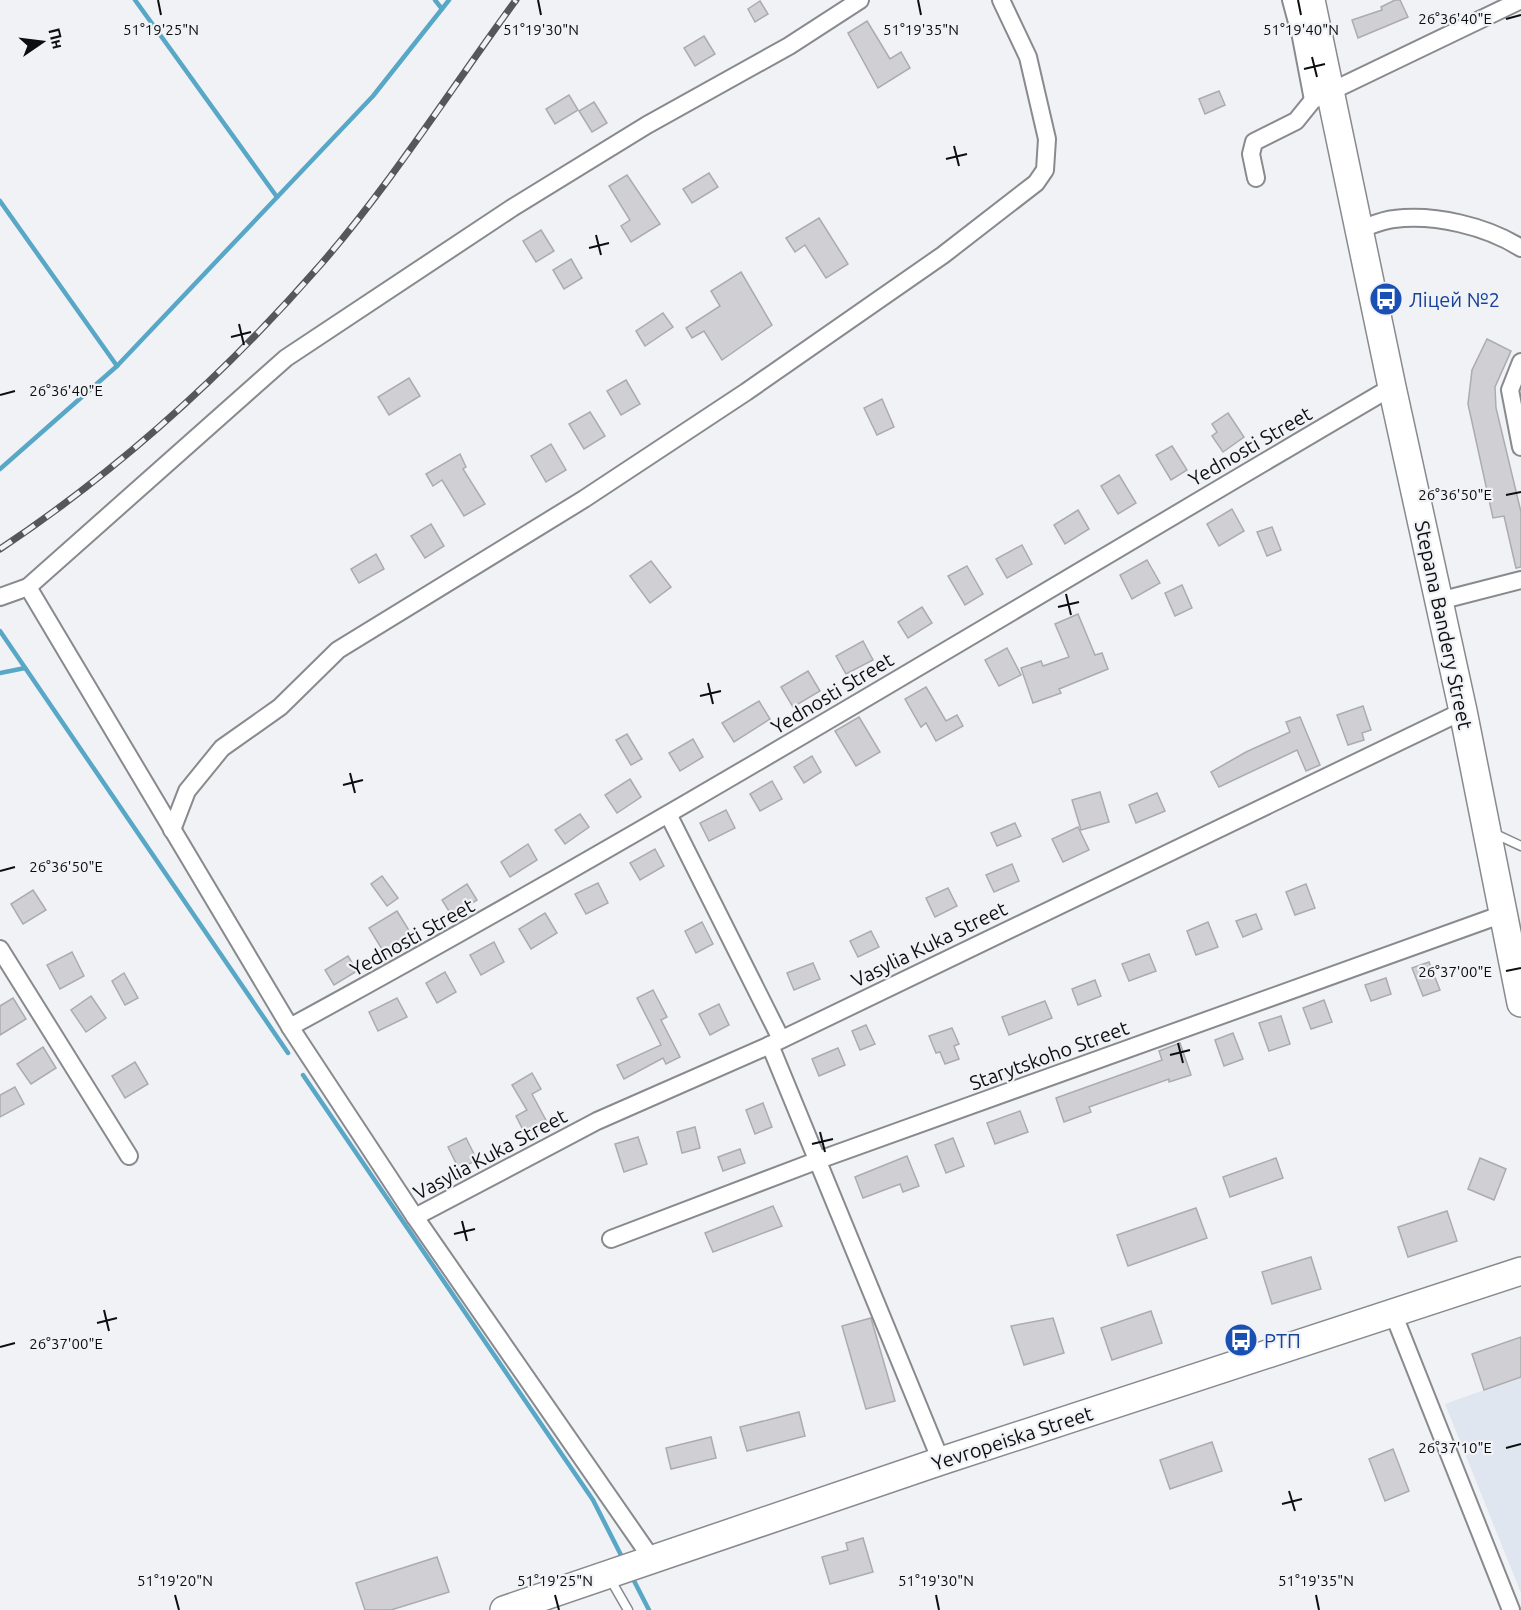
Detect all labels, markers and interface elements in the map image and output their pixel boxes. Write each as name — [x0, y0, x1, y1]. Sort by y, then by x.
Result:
text: 26°36'40"E — [1418, 10, 1492, 27]
north arrow — [12, 12, 72, 72]
text: 51°19'25"N — [123, 21, 199, 38]
text: 51°19'30"N — [503, 21, 579, 38]
text: 51°19'35"N — [883, 21, 959, 38]
text: 51°19'40"N — [1263, 21, 1339, 38]
text: Пн — [45, 26, 68, 51]
bus stop icon: Ліцей №2 — [1368, 281, 1404, 317]
place label: Ліцей №2 — [1409, 288, 1500, 311]
text: 26°36'40"E — [29, 382, 103, 399]
street label: Yednosti Street — [1184, 401, 1316, 491]
text: 26°36'50"E — [1418, 486, 1492, 503]
street label: Stepana Bandery Street — [1411, 519, 1477, 732]
street label: Yednosti Street — [767, 647, 897, 738]
text: 26°36'50"E — [29, 858, 103, 875]
street label: Yednosti Street — [346, 893, 478, 981]
street label: Vasylia Kuka Street — [847, 896, 1011, 992]
text: 26°37'00"E — [1418, 963, 1492, 980]
street label: Starytskoho Street — [966, 1015, 1132, 1094]
street label: Vasylia Kuka Street — [409, 1104, 571, 1204]
bus stop icon: РТП — [1223, 1322, 1259, 1358]
place label: РТП — [1264, 1329, 1301, 1352]
text: 26°37'00"E — [29, 1335, 103, 1352]
street label: Yevropeiska Street — [929, 1401, 1095, 1475]
text: 26°37'10"E — [1418, 1439, 1492, 1456]
text: 51°19'20"N — [137, 1572, 213, 1589]
text: 51°19'25"N — [517, 1572, 593, 1589]
text: 51°19'30"N — [898, 1572, 974, 1589]
text: 51°19'35"N — [1278, 1572, 1354, 1589]

